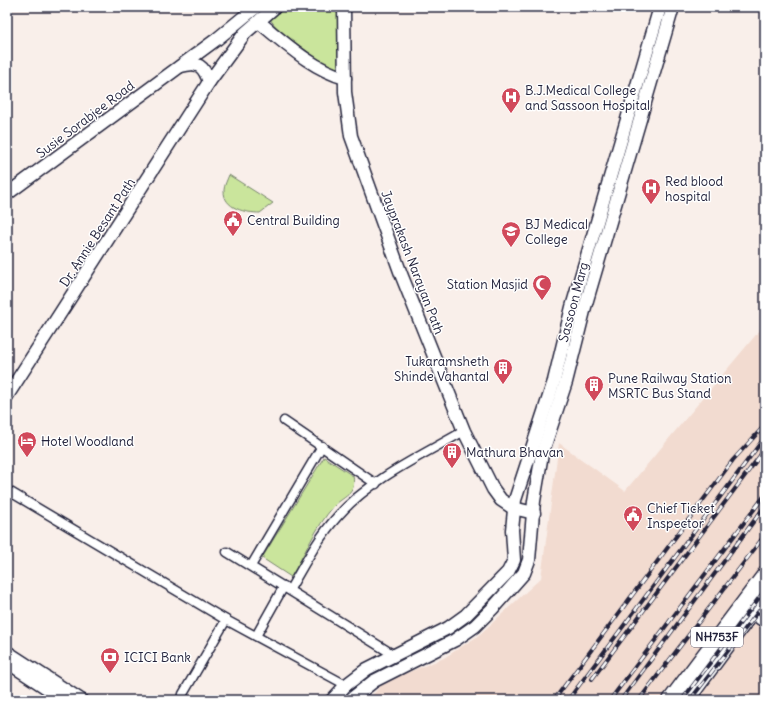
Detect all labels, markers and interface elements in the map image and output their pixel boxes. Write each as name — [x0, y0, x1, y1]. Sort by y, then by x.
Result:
street label: Susie Sorabjee Road — [33, 77, 138, 162]
place label: B.J.Medical College and Sassoon Hospital — [525, 82, 650, 114]
hospital icon: B.J.Medical College and Sassoon Hospital — [500, 86, 522, 114]
place label: Red blood hospital — [665, 173, 723, 205]
street label: Dr. Annie Besant Path — [56, 174, 139, 290]
hospital icon: Red blood hospital — [640, 177, 662, 205]
street label: Jayprakash Narayan Path — [377, 188, 448, 337]
public building icon: Central Building — [222, 209, 244, 237]
place label: Central Building — [247, 212, 340, 229]
place label: BJ Medical College — [525, 216, 588, 248]
school or university icon: BJ Medical College — [500, 220, 522, 248]
street label: Sassoon Marg — [555, 260, 592, 344]
mosque icon: Station Masjid — [531, 273, 553, 301]
place label: Station Masjid — [447, 276, 528, 293]
place label: Tukaramsheth Shinde Vahantal — [394, 353, 489, 385]
building icon: Tukaramsheth Shinde Vahantal — [492, 357, 514, 385]
place label: Pune Railway Station MSRTC Bus Stand — [608, 370, 732, 402]
building icon: Pune Railway Station MSRTC Bus Stand — [583, 374, 605, 402]
hotel icon: Hotel Woodland — [16, 430, 38, 458]
place label: Hotel Woodland — [41, 433, 134, 450]
building icon: Mathura Bhavan — [441, 441, 463, 469]
place label: Mathura Bhavan — [466, 444, 564, 461]
place label: Chief Ticket Inspector — [647, 500, 715, 532]
public building icon: Chief Ticket Inspector — [622, 504, 644, 532]
road number: NH753F — [691, 627, 743, 647]
bank icon: ICICI Bank — [99, 646, 121, 674]
place label: ICICI Bank — [124, 649, 191, 666]

